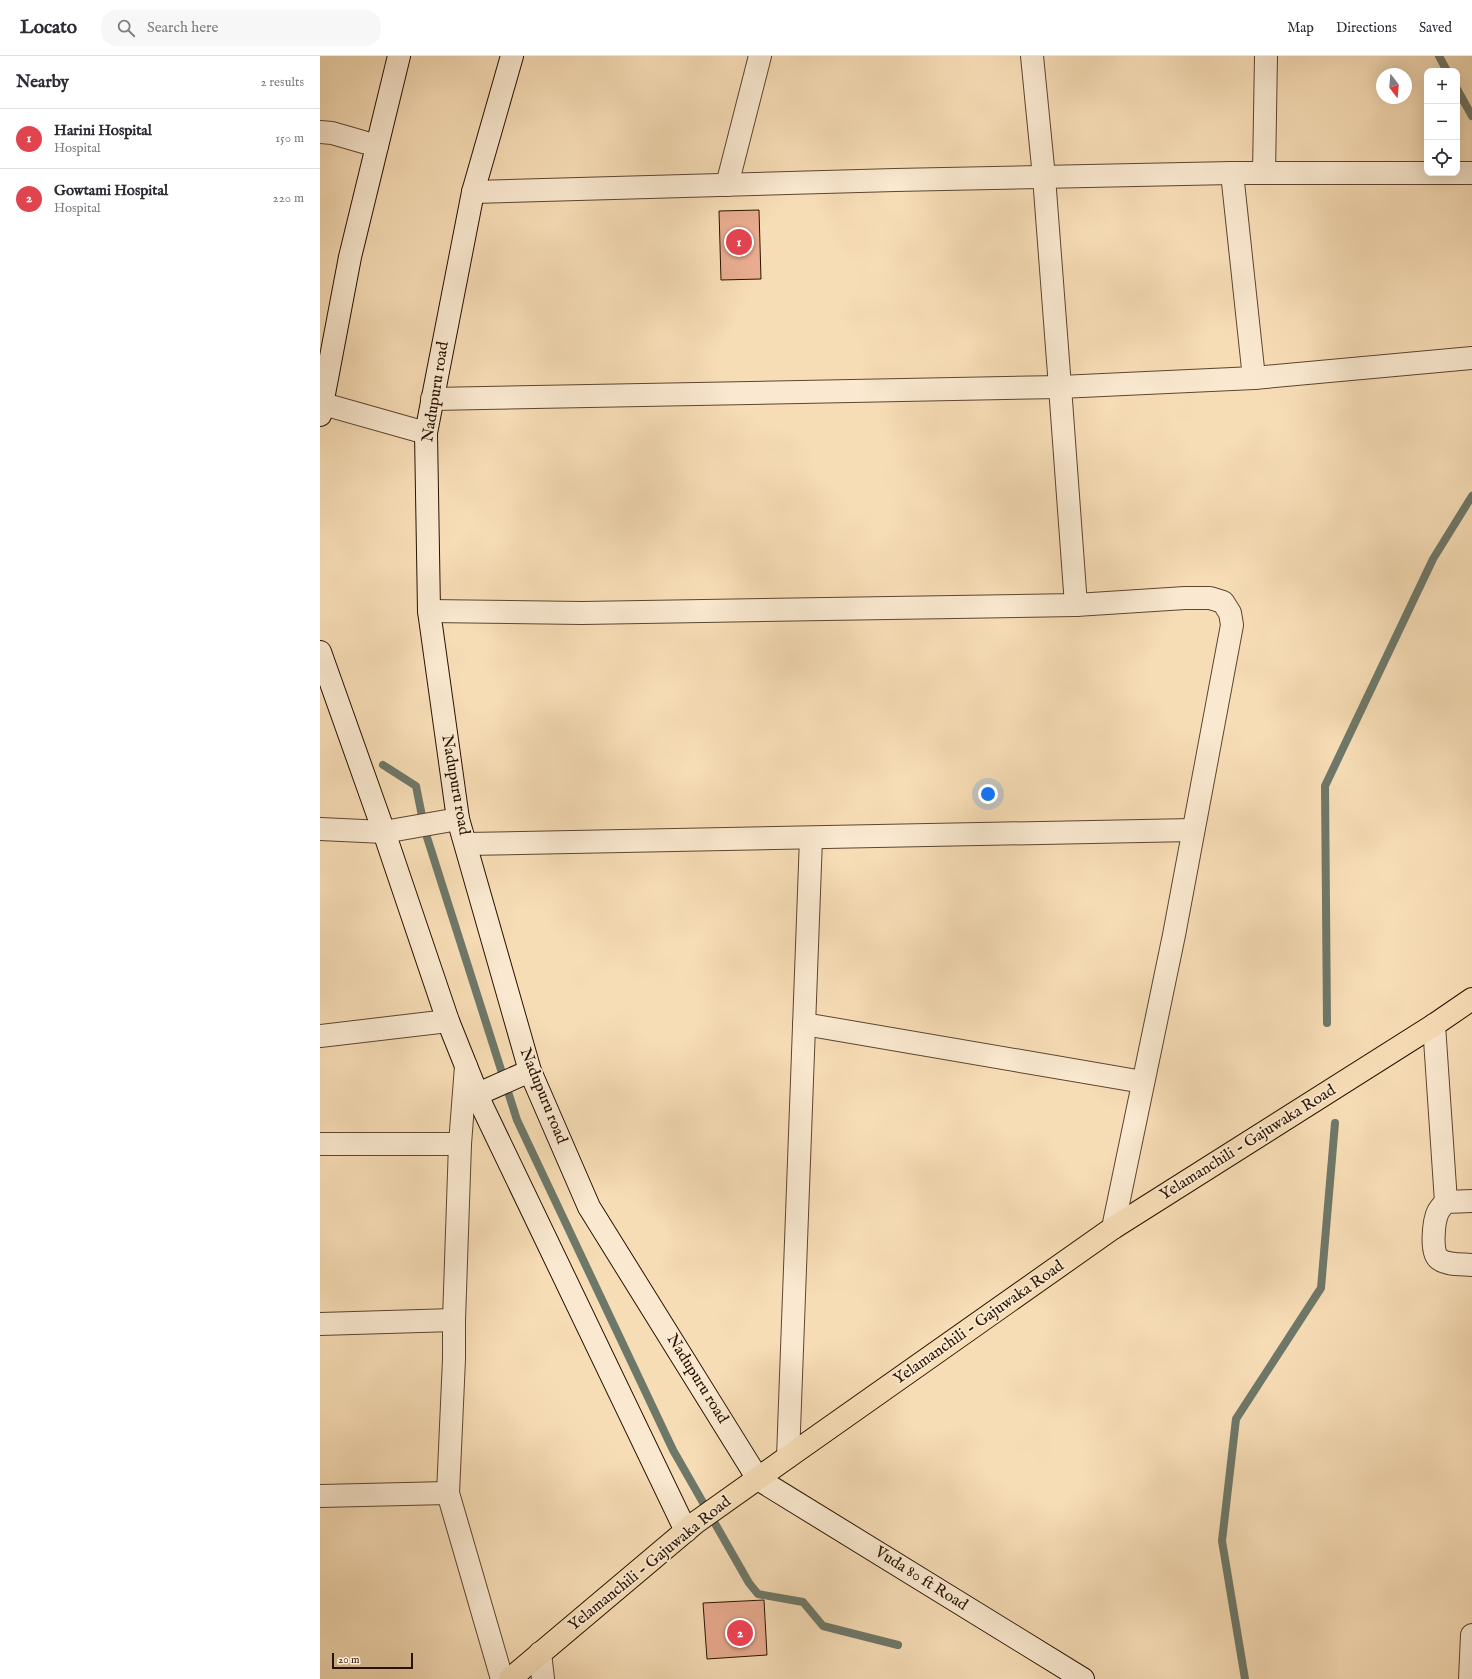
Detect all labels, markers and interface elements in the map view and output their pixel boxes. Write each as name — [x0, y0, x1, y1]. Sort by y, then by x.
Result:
search box — [101, 10, 381, 46]
text: Locato — [20, 16, 77, 40]
icon: search — [115, 17, 137, 39]
text: Search here — [147, 18, 219, 37]
text: Map — [1287, 19, 1314, 37]
text: Directions — [1336, 19, 1397, 37]
text: Saved — [1419, 19, 1452, 37]
north arrow — [1376, 68, 1412, 104]
map controls — [1424, 68, 1460, 176]
button: + — [1424, 68, 1460, 104]
text: Nearby — [16, 72, 69, 93]
text: 2 results — [260, 74, 304, 91]
button: − — [1424, 104, 1460, 140]
text: Harini Hospital — [54, 121, 152, 140]
text: 1 — [27, 130, 31, 147]
text: 150 m — [275, 130, 304, 147]
text: Hospital — [54, 140, 101, 157]
button: locate — [1424, 140, 1460, 176]
text: Gowtami Hospital — [54, 181, 168, 200]
text: 2 — [26, 190, 32, 207]
text: 220 m — [273, 190, 304, 207]
text: Hospital — [54, 200, 101, 217]
pin: 1 — [726, 227, 752, 257]
street label: Nadupuru road — [418, 340, 454, 444]
street label: Nadupuru road — [436, 733, 474, 837]
your location — [978, 784, 998, 804]
street label: Nadupuru road — [515, 1045, 571, 1147]
street label: Yelamanchili - Gajuwaka Road — [1156, 1080, 1340, 1205]
street label: Yelamanchili - Gajuwaka Road — [890, 1256, 1068, 1390]
street label: Nadupuru road — [662, 1331, 733, 1428]
street label: Yelamanchili - Gajuwaka Road — [565, 1492, 736, 1636]
street label: Vuda 80 ft Road — [870, 1542, 972, 1616]
pin: 2 — [727, 1618, 753, 1648]
scale bar — [332, 1651, 413, 1670]
text: 20 m — [338, 1653, 359, 1667]

